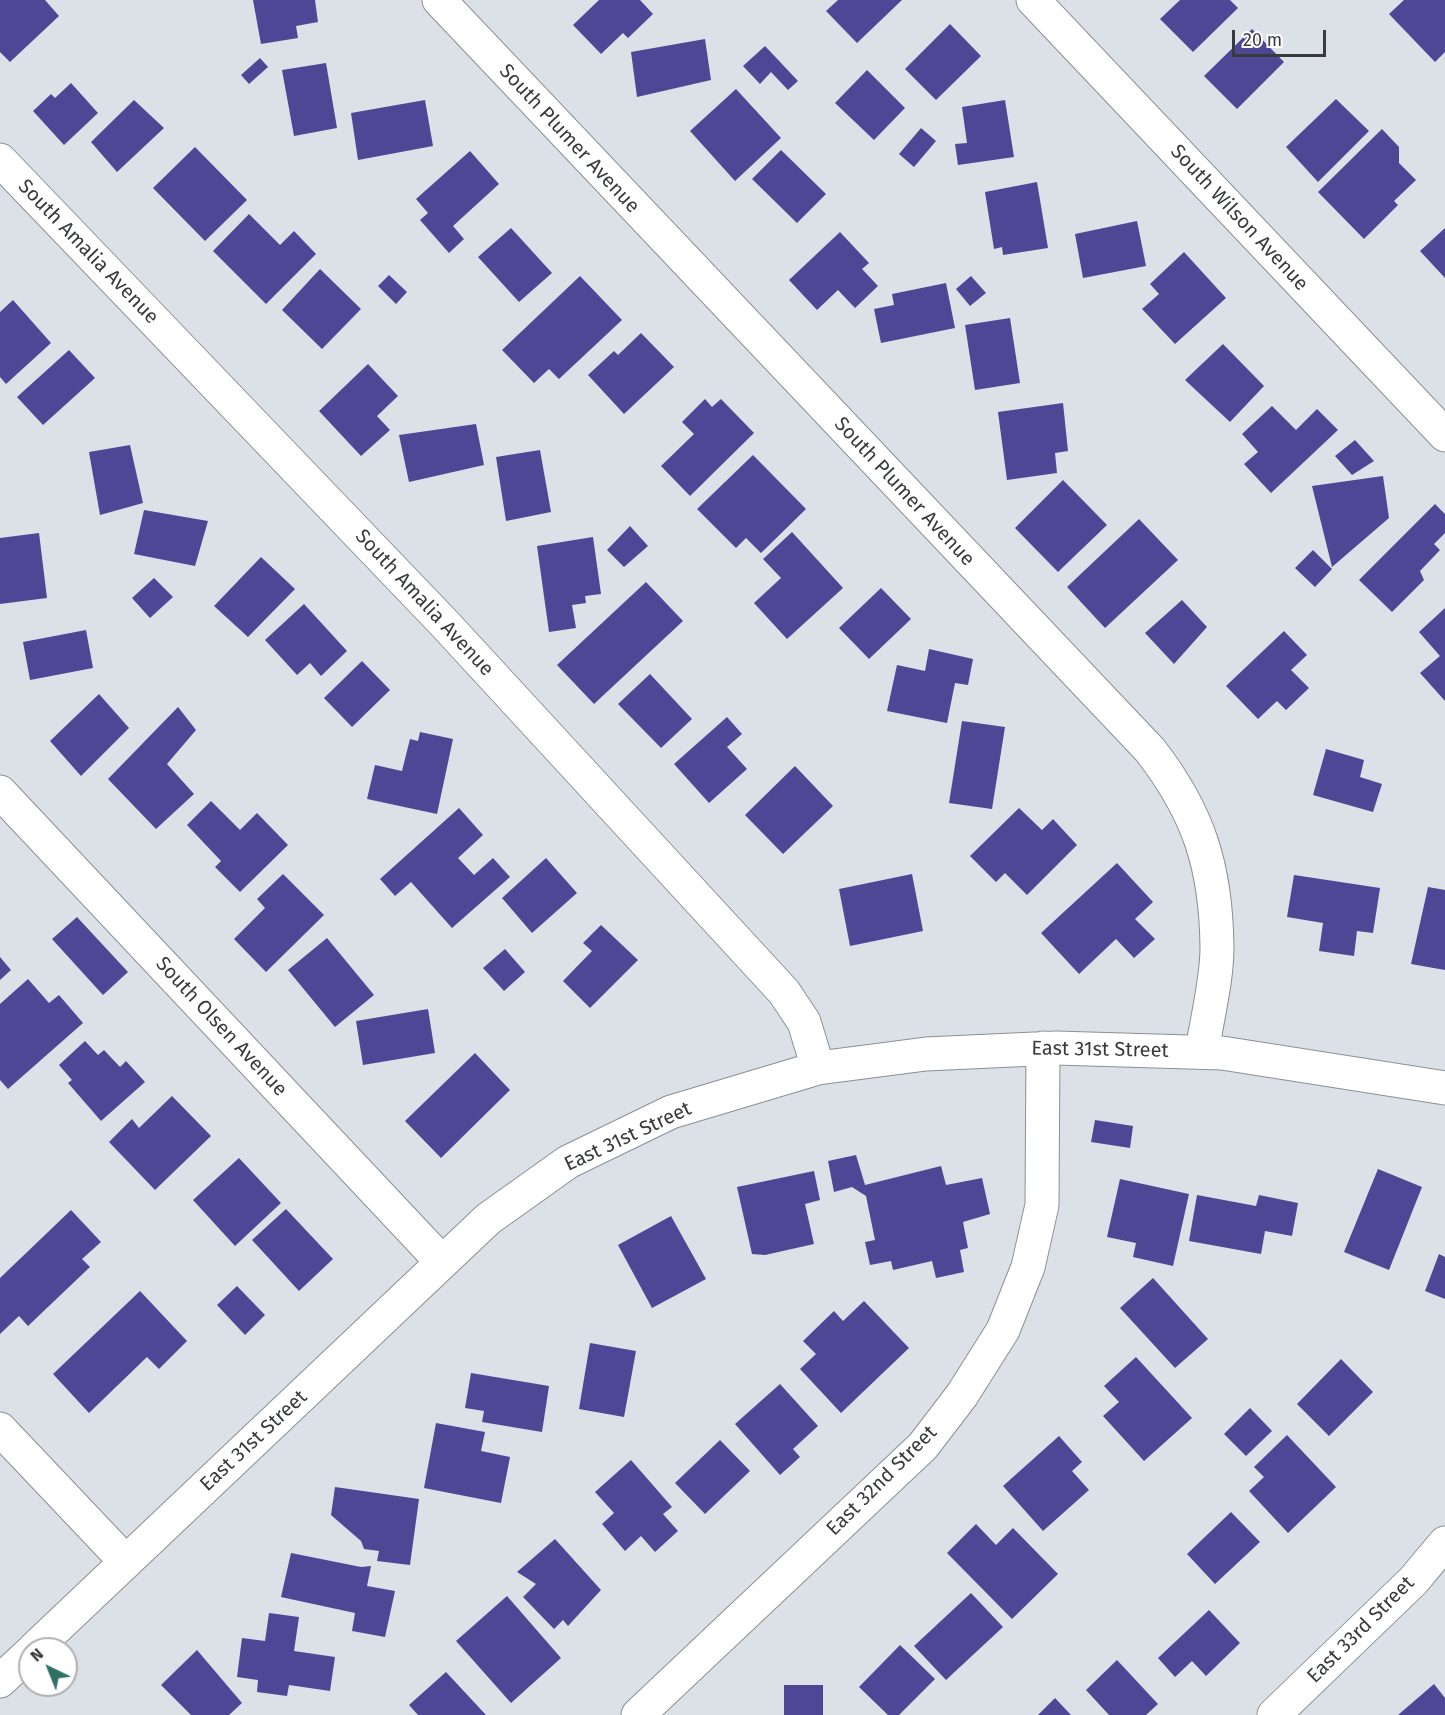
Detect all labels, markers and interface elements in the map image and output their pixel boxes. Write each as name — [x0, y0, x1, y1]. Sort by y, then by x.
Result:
scale bar — [1235, 18, 1330, 56]
text: 20 m — [1243, 29, 1282, 51]
street label: South Plumer Avenue — [494, 60, 644, 218]
street label: South Wilson Avenue — [1165, 140, 1313, 296]
street label: South Amalia Avenue — [13, 175, 163, 329]
street label: South Plumer Avenue — [829, 413, 979, 571]
street label: South Amalia Avenue — [350, 525, 498, 681]
street label: South Olsen Avenue — [150, 952, 292, 1102]
street label: East 31st Street — [1031, 1037, 1169, 1063]
street label: East 31st Street — [561, 1097, 695, 1177]
street label: East 31st Street — [196, 1385, 312, 1497]
street label: East 32nd Street — [822, 1421, 942, 1541]
street label: East 33rd Street — [1302, 1571, 1420, 1689]
north arrow — [18, 1637, 78, 1697]
text: N — [26, 1644, 47, 1666]

